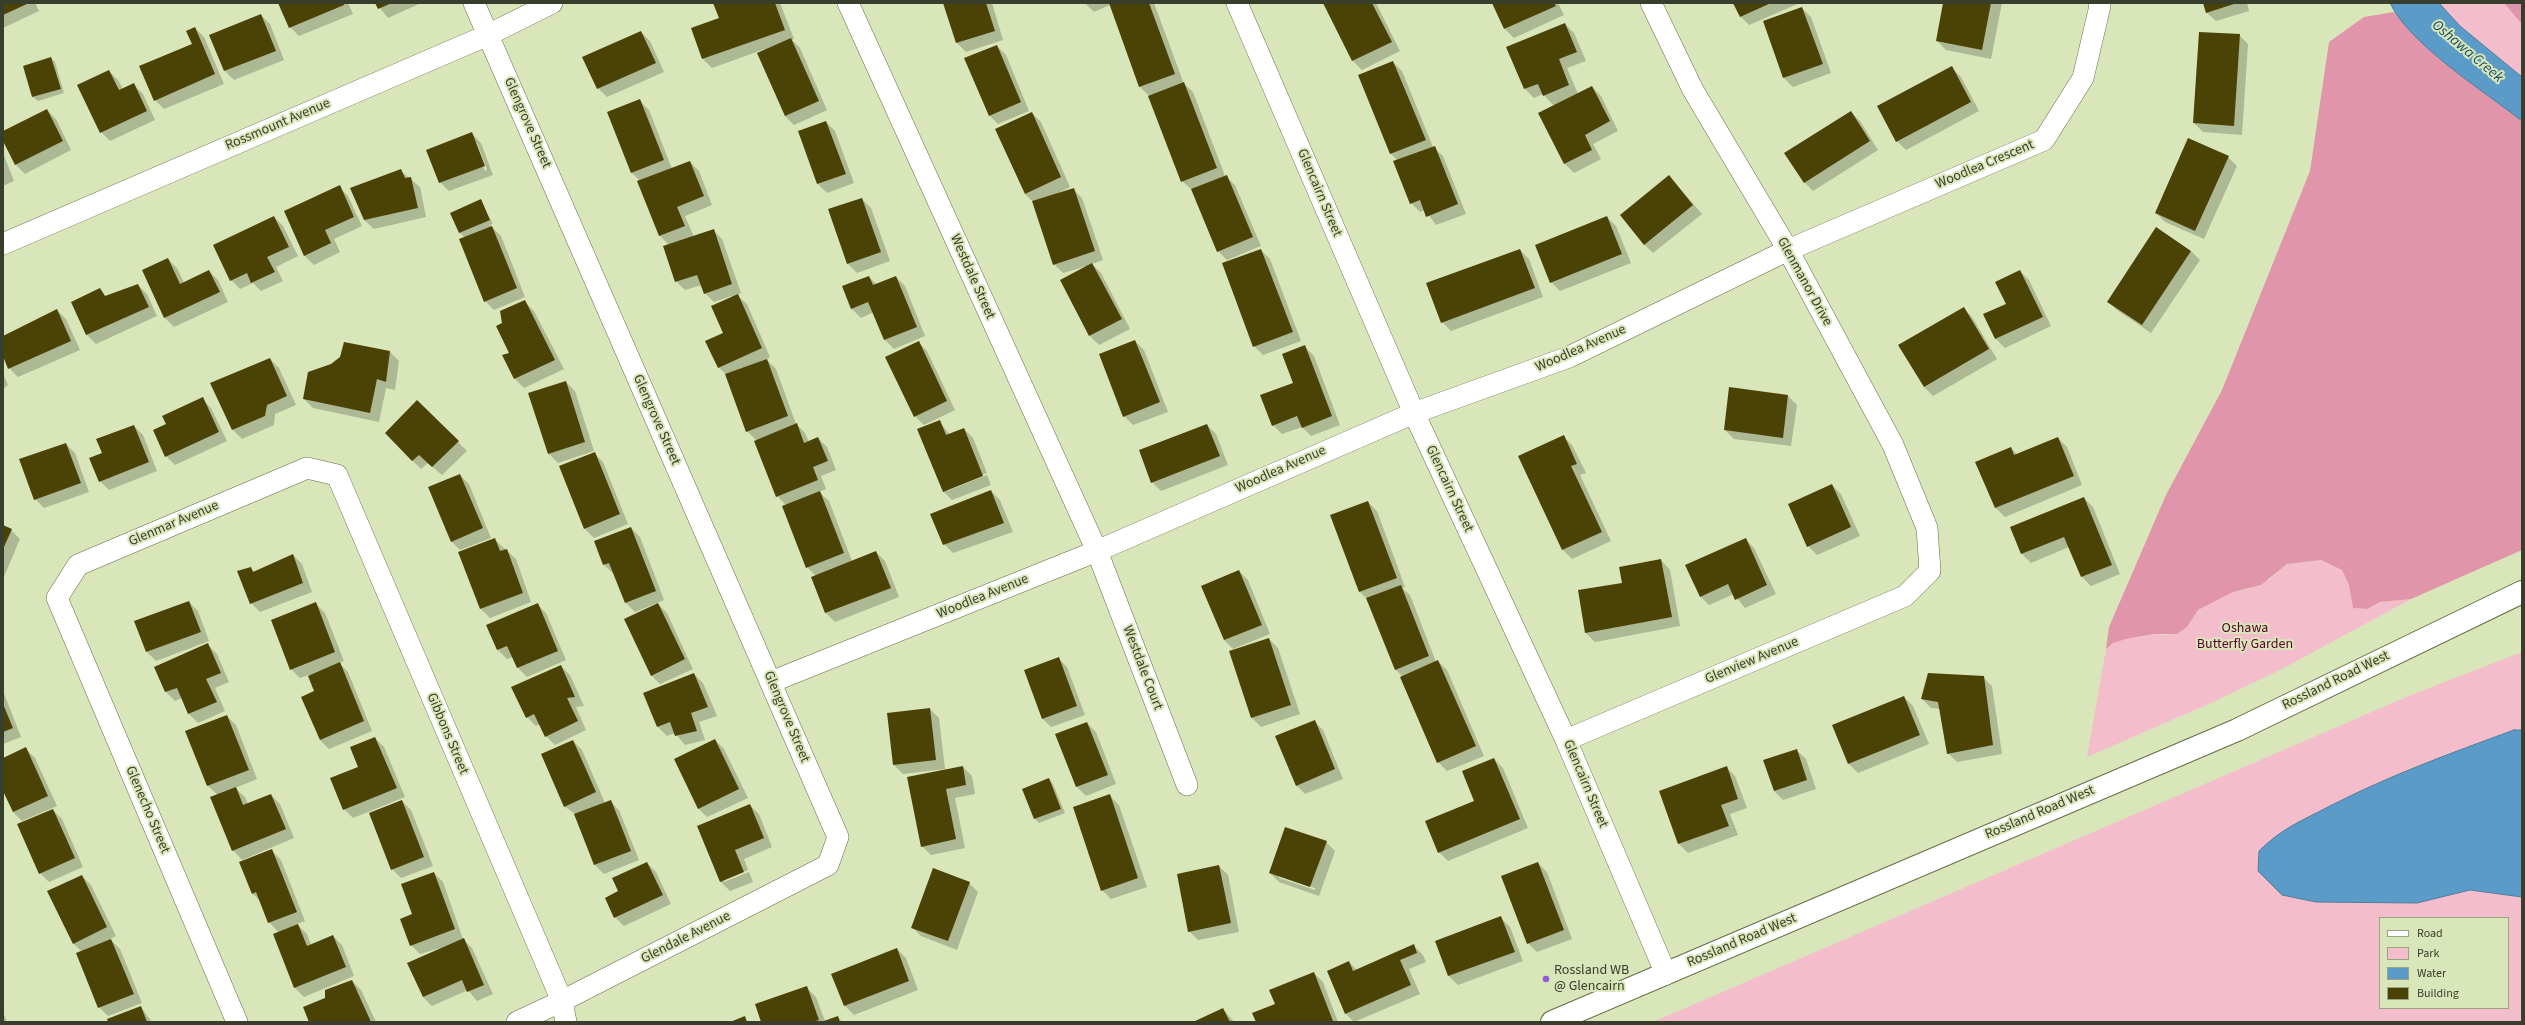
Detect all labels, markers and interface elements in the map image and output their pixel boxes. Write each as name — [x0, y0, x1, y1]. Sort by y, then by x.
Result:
water label: Oshawa Creek — [2428, 17, 2506, 87]
street label: Glengrove Street — [500, 75, 554, 171]
street label: Rossmount Avenue — [223, 95, 333, 155]
street label: Woodlea Crescent — [1933, 137, 2037, 193]
street label: Glencairn Street — [1293, 146, 1345, 240]
street label: Westdale Street — [946, 232, 998, 322]
street label: Glenmanor Drive — [1773, 235, 1835, 329]
street label: Woodlea Avenue — [1533, 322, 1629, 376]
street label: Glengrove Street — [629, 372, 683, 468]
street label: Woodlea Avenue — [1233, 443, 1329, 497]
street label: Glencairn Street — [1422, 443, 1476, 535]
street label: Glenmar Avenue — [126, 497, 222, 551]
street label: Woodlea Avenue — [935, 571, 1031, 623]
park label: Oshawa Butterfly Garden — [2197, 621, 2293, 654]
street label: Westdale Court — [1118, 623, 1166, 713]
street label: Glenview Avenue — [1703, 634, 1801, 688]
street label: Rossland Road West — [2280, 648, 2392, 714]
street label: Glengrove Street — [759, 669, 813, 765]
street label: Gibbons Street — [422, 691, 472, 777]
street label: Glencairn Street — [1559, 737, 1611, 831]
street label: Glenecho Street — [121, 764, 173, 856]
street label: Rossland Road West — [1983, 782, 2097, 844]
street label: Glendale Avenue — [638, 908, 734, 968]
street label: Rossland Road West — [1685, 910, 1799, 972]
legend — [2379, 917, 2509, 1009]
text: Road — [2417, 925, 2443, 942]
text: Park — [2417, 945, 2439, 962]
place label: Rossland WB @ Glencairn — [1554, 963, 1629, 996]
text: Water — [2417, 965, 2446, 982]
marker: Rossland WB @ Glencairn — [1541, 974, 1551, 984]
text: Building — [2417, 985, 2459, 1002]

